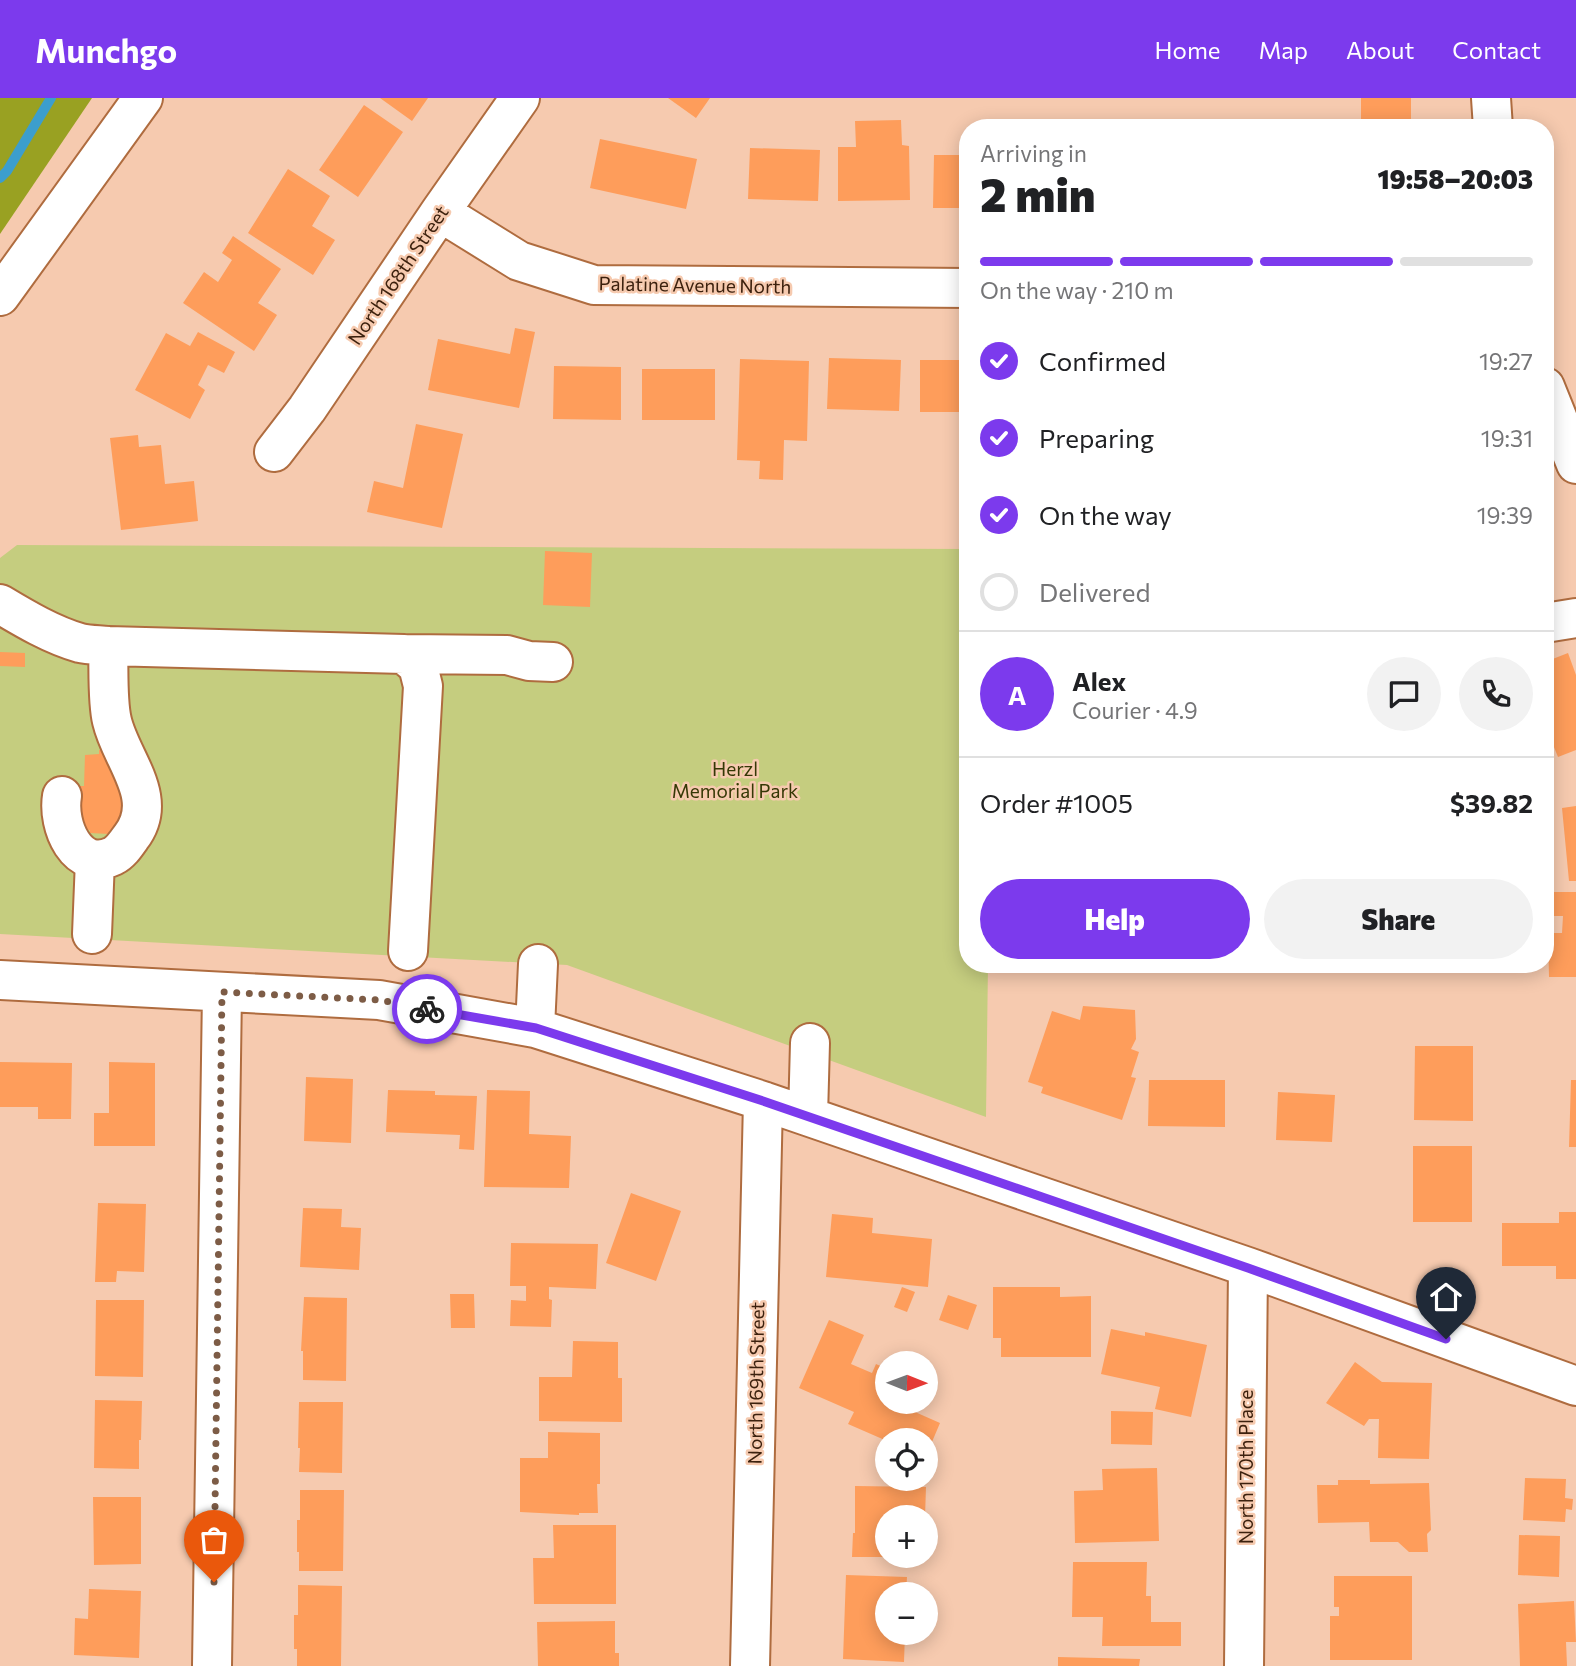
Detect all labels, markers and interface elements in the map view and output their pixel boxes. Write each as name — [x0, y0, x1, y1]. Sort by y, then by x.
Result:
text: Munchgo — [35, 29, 177, 70]
text: Home — [1155, 35, 1221, 64]
text: Map — [1259, 35, 1308, 64]
text: About — [1346, 35, 1414, 64]
text: Contact — [1452, 35, 1541, 64]
text: Arriving in — [980, 139, 1087, 167]
text: 19:58–20:03 — [1377, 163, 1533, 194]
text: 2 min — [980, 165, 1096, 221]
street label: North 168th Street — [343, 201, 453, 349]
street label: Palatine Avenue North — [598, 271, 792, 298]
text: On the way · 210 m — [980, 276, 1174, 304]
icon: check — [980, 342, 1018, 380]
text: Confirmed — [1039, 345, 1166, 376]
text: 19:27 — [1479, 347, 1533, 375]
icon: check — [980, 419, 1018, 457]
text: Preparing — [1039, 422, 1154, 453]
text: 19:31 — [1481, 424, 1533, 452]
icon: check — [980, 496, 1018, 534]
text: On the way — [1039, 499, 1172, 530]
text: 19:39 — [1477, 501, 1533, 529]
text: Delivered — [1039, 576, 1150, 607]
button: chat — [1367, 657, 1441, 731]
button: phone — [1459, 657, 1533, 731]
text: Alex — [1072, 665, 1126, 696]
text: A — [1008, 679, 1026, 710]
text: Courier · 4.9 — [1072, 696, 1198, 724]
park label: Herzl Memorial Park — [672, 757, 798, 802]
text: Order #1005 — [980, 787, 1133, 818]
text: $39.82 — [1450, 787, 1533, 818]
button: Help — [980, 879, 1250, 959]
button: Share — [1264, 879, 1533, 959]
courier — [392, 974, 462, 1044]
icon: bike — [408, 990, 446, 1028]
pin — [1416, 1267, 1476, 1339]
icon: home — [1427, 1278, 1465, 1316]
street label: North 169th Street — [743, 1301, 768, 1464]
north arrow — [875, 1351, 938, 1414]
map controls — [875, 1351, 938, 1645]
street label: North 170th Place — [1234, 1390, 1257, 1544]
button: locate — [875, 1428, 938, 1491]
button: + — [875, 1505, 938, 1568]
pin — [184, 1510, 244, 1582]
icon: bag — [195, 1521, 233, 1559]
button: − — [875, 1582, 938, 1645]

